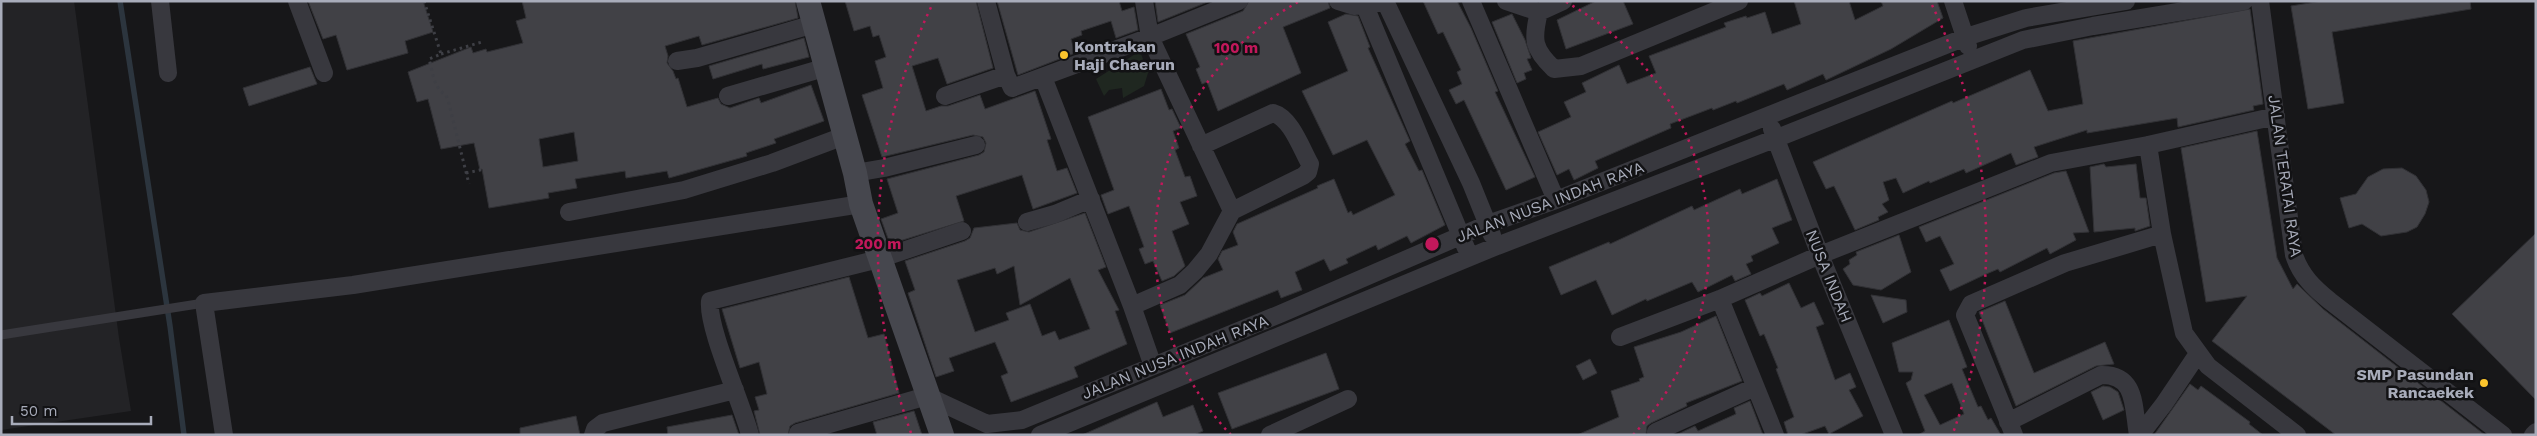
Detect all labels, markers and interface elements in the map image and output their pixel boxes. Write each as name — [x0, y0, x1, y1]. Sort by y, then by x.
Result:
place label: Kontrakan Haji Chaerun — [1074, 37, 1175, 74]
text: 100 m — [1214, 39, 1258, 57]
marker: Kontrakan Haji Chaerun — [1058, 49, 1070, 61]
street label: JALAN TERATAI RAYA — [2264, 94, 2306, 259]
street label: JALAN NUSA INDAH RAYA — [1454, 157, 1647, 247]
street label: NUSA INDAH — [1802, 227, 1856, 325]
text: 200 m — [855, 235, 901, 253]
centre of rings — [1423, 235, 1441, 253]
street label: JALAN NUSA INDAH RAYA — [1079, 311, 1271, 403]
place label: SMP Pasundan Rancaekek — [2356, 365, 2474, 402]
marker: SMP Pasundan Rancaekek — [2478, 377, 2490, 389]
scale bar — [12, 394, 151, 426]
text: 50 m — [20, 402, 57, 420]

